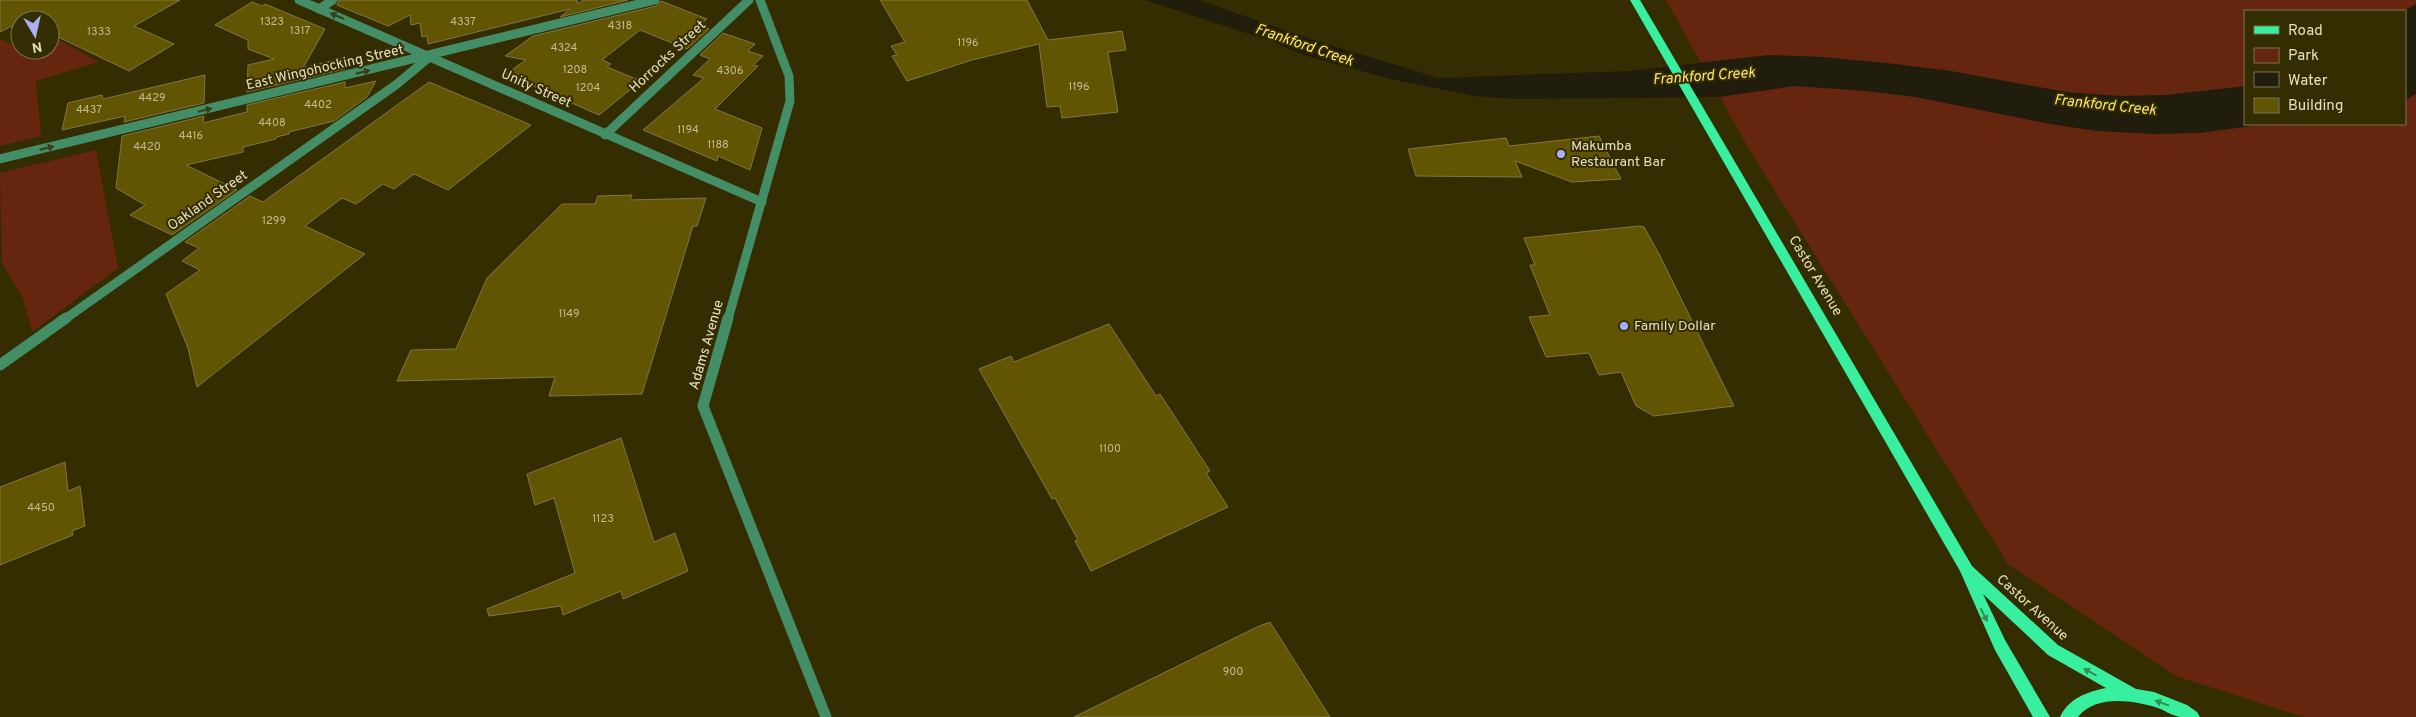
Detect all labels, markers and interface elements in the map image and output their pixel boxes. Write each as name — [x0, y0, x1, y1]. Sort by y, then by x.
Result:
north arrow — [10, 10, 60, 60]
legend — [2244, 10, 2406, 125]
one-way arrow — [330, 12, 344, 20]
house number: 1323 — [260, 15, 284, 29]
house number: 4337 — [450, 15, 476, 29]
street label: Horrocks Street — [626, 17, 710, 97]
house number: 4318 — [608, 19, 632, 33]
water label: Frankford Creek — [1252, 20, 1356, 72]
text: Road — [2288, 22, 2323, 41]
house number: 1317 — [290, 24, 311, 38]
house number: 1333 — [87, 25, 111, 39]
house number: 1196 — [957, 36, 979, 50]
text: N — [30, 37, 43, 56]
house number: 4324 — [551, 41, 578, 55]
street label: East Wingohocking Street — [244, 42, 406, 94]
text: Park — [2288, 47, 2319, 66]
house number: 1208 — [563, 63, 587, 77]
house number: 4306 — [717, 64, 743, 78]
water label: Frankford Creek — [1652, 64, 1756, 90]
street label: Unity Street — [498, 66, 574, 112]
one-way arrow — [356, 68, 371, 76]
text: Water — [2288, 72, 2328, 91]
house number: 1196 — [1068, 80, 1090, 94]
house number: 1204 — [576, 81, 601, 95]
house number: 4429 — [139, 91, 165, 105]
water label: Frankford Creek — [2053, 91, 2157, 121]
text: Building — [2288, 97, 2343, 116]
house number: 4402 — [304, 98, 332, 112]
house number: 4437 — [76, 103, 102, 117]
one-way arrow — [198, 106, 213, 114]
house number: 4408 — [258, 116, 286, 130]
house number: 1194 — [677, 123, 699, 137]
house number: 4416 — [179, 129, 203, 143]
house number: 1188 — [707, 138, 729, 152]
place label: Makumba Restaurant Bar — [1571, 138, 1666, 171]
house number: 4420 — [133, 140, 161, 154]
one-way arrow — [40, 144, 55, 152]
marker: Makumba Restaurant Bar — [1555, 148, 1567, 160]
street label: Oakland Street — [165, 167, 251, 235]
house number: 1299 — [262, 214, 286, 228]
street label: Castor Avenue — [1784, 233, 1846, 319]
street label: Adams Avenue — [686, 298, 728, 392]
house number: 1149 — [558, 307, 580, 321]
place label: Family Dollar — [1634, 318, 1716, 335]
marker: Family Dollar — [1618, 320, 1630, 332]
house number: 1100 — [1099, 442, 1121, 456]
house number: 4450 — [27, 501, 55, 515]
house number: 1123 — [592, 512, 614, 526]
street label: Castor Avenue — [1993, 571, 2071, 645]
one-way arrow — [1980, 607, 1988, 622]
house number: 900 — [1223, 665, 1243, 679]
one-way arrow — [2082, 668, 2097, 676]
one-way arrow — [2154, 699, 2169, 707]

